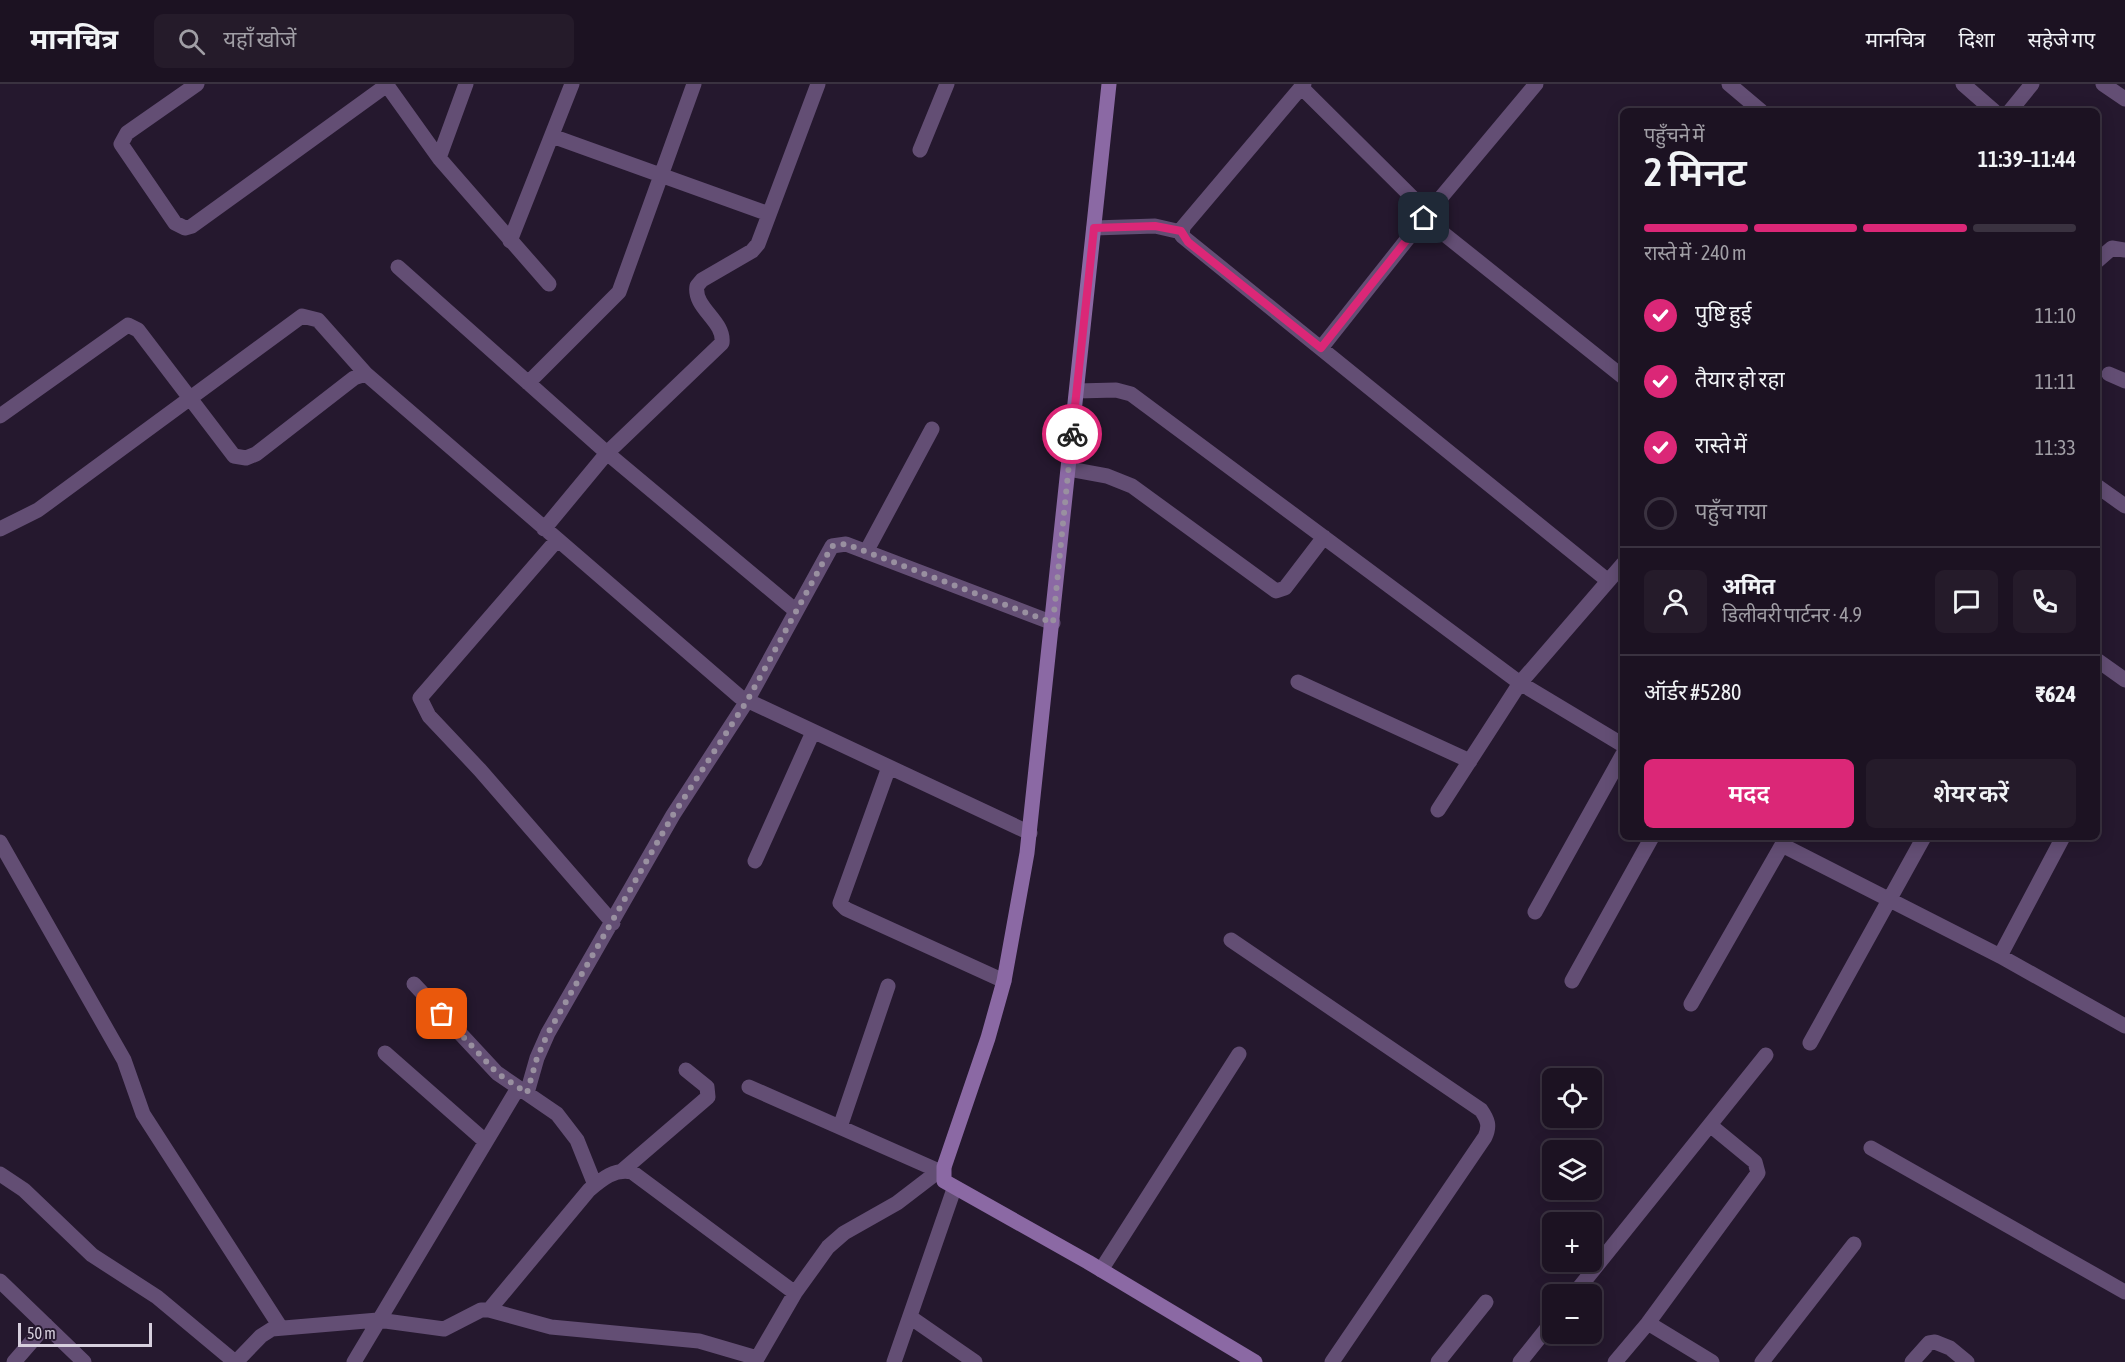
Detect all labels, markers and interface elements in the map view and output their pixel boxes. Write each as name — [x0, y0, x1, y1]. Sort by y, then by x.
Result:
search box — [154, 14, 574, 68]
text: मानचित्र — [30, 23, 118, 55]
icon: search — [175, 25, 208, 58]
text: यहाँ खोजें — [223, 26, 296, 52]
text: मानचित्र — [1865, 27, 1925, 51]
text: दिशा — [1958, 27, 1995, 51]
text: सहेजे गए — [2028, 27, 2095, 51]
text: पहुँचने में — [1644, 123, 1704, 146]
text: 11:39–11:44 — [1978, 146, 2076, 172]
text: 2 मिनट — [1644, 150, 1747, 194]
pin — [1398, 192, 1449, 243]
icon: home — [1407, 201, 1440, 234]
text: रास्ते में · 240 m — [1644, 241, 1746, 264]
icon: check — [1644, 299, 1677, 332]
text: पुष्टि हुई — [1695, 300, 1752, 326]
text: 11:10 — [2035, 304, 2076, 327]
icon: check — [1644, 365, 1677, 398]
text: तैयार हो रहा — [1695, 366, 1785, 392]
text: 11:11 — [2035, 370, 2076, 393]
courier — [1042, 404, 1102, 464]
icon: bike — [1056, 418, 1089, 451]
icon: check — [1644, 431, 1677, 464]
text: रास्ते में — [1695, 432, 1747, 458]
text: 11:33 — [2035, 436, 2076, 459]
text: पहुँच गया — [1695, 498, 1767, 524]
button: person — [1644, 570, 1707, 633]
button: chat — [1935, 570, 1998, 633]
button: phone — [2013, 570, 2076, 633]
text: अमित — [1722, 573, 1775, 599]
text: डिलीवरी पार्टनर · 4.9 — [1722, 603, 1862, 626]
text: ऑर्डर #5280 — [1644, 679, 1741, 705]
text: ₹624 — [2036, 681, 2076, 707]
button: मदद — [1644, 759, 1854, 828]
button: शेयर करें — [1866, 759, 2076, 828]
pin — [416, 988, 467, 1039]
icon: bag — [425, 997, 458, 1030]
map controls — [1542, 1068, 1602, 1344]
button: locate — [1542, 1068, 1602, 1128]
button: layers — [1542, 1140, 1602, 1200]
button: + — [1542, 1212, 1602, 1272]
button: − — [1542, 1284, 1602, 1344]
scale bar — [18, 1320, 152, 1348]
text: 50 m — [27, 1324, 56, 1342]

